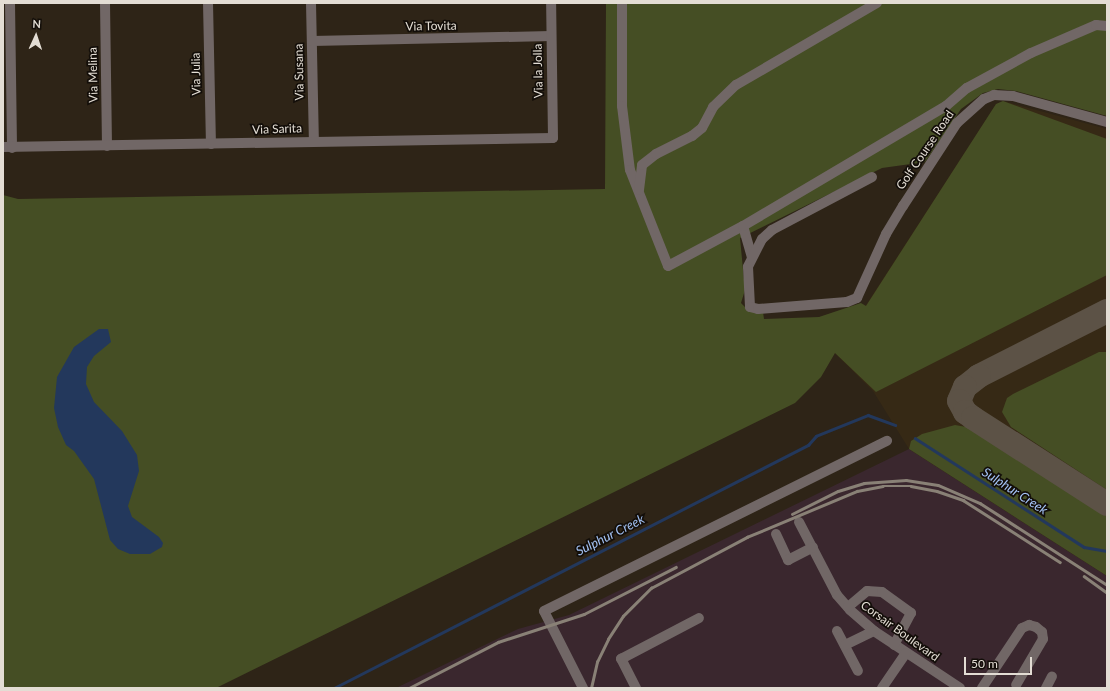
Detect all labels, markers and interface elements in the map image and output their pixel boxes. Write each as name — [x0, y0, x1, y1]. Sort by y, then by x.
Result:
north arrow — [16, 16, 56, 56]
text: N — [32, 17, 41, 30]
street label: Via Tovita — [405, 18, 457, 34]
street label: Via Susana — [291, 43, 307, 101]
street label: Via la Jolla — [530, 43, 546, 99]
street label: Via Melina — [85, 47, 101, 103]
street label: Via Julia — [188, 52, 204, 96]
street label: Golf Course Road — [893, 108, 957, 192]
street label: Via Sarita — [252, 121, 302, 137]
water label: Sulphur Creek — [979, 464, 1051, 518]
water label: Sulphur Creek — [573, 511, 647, 559]
street label: Corsair Boulevard — [858, 598, 942, 664]
scale bar — [966, 649, 1034, 675]
text: 50 m — [971, 656, 998, 671]

